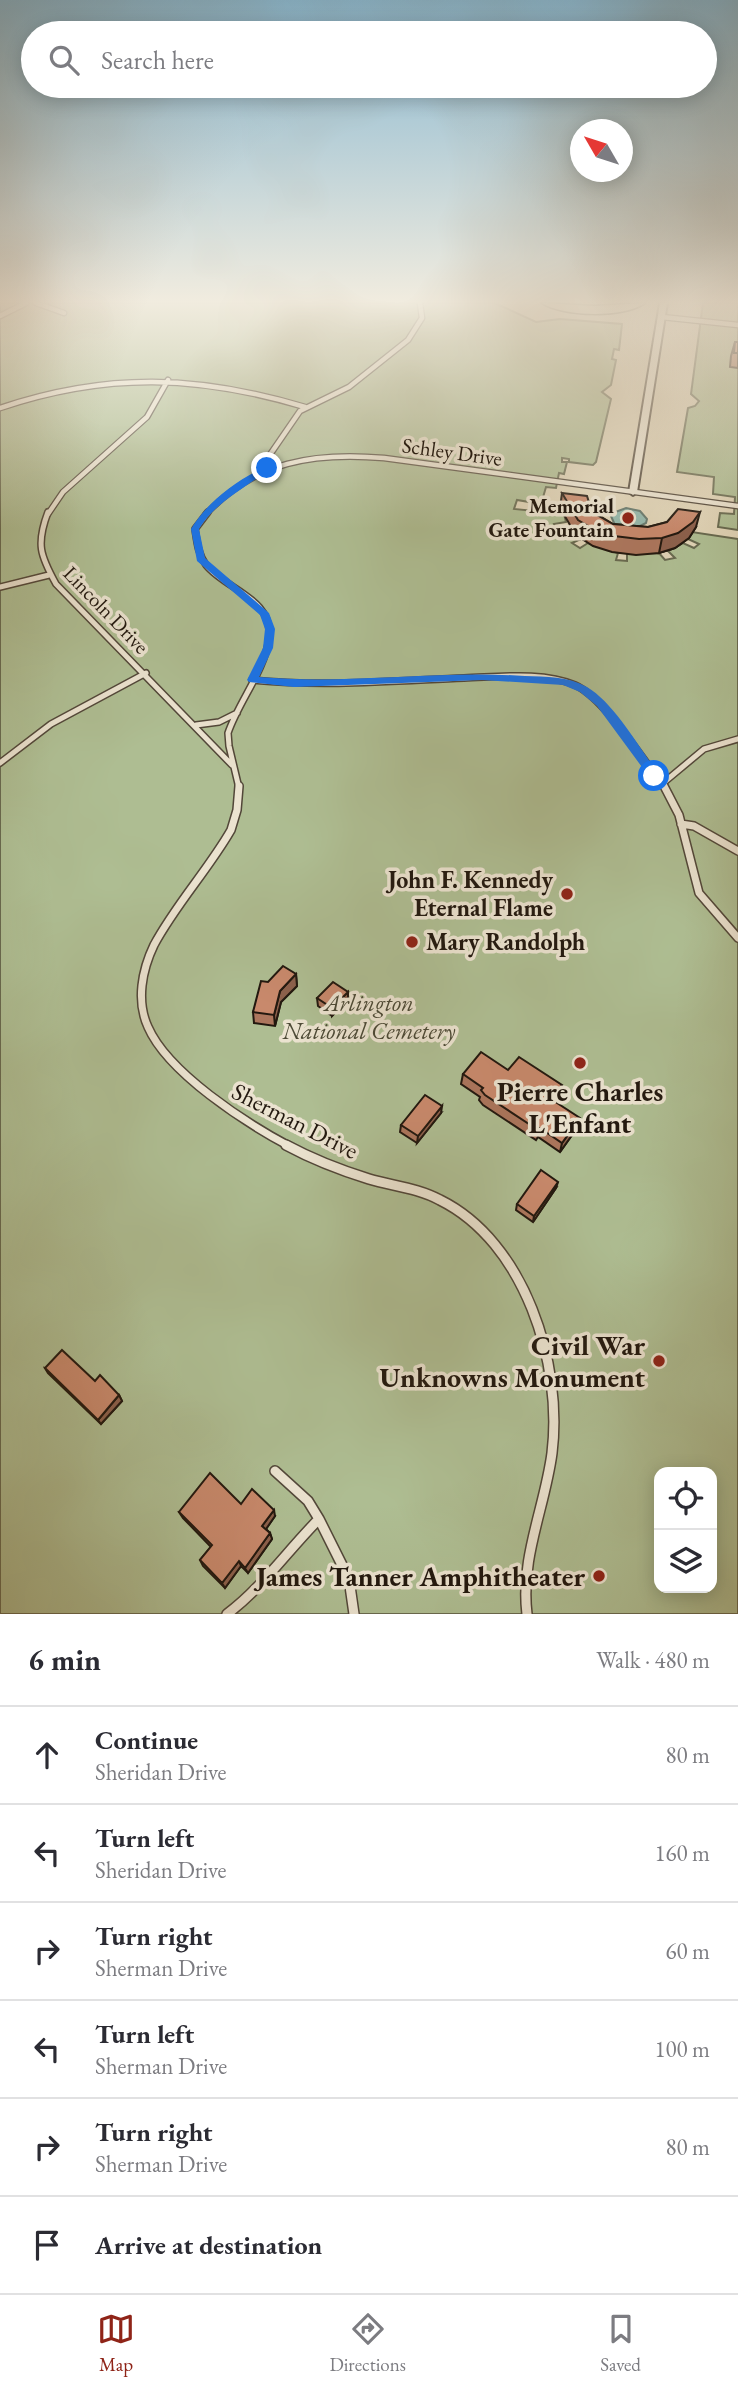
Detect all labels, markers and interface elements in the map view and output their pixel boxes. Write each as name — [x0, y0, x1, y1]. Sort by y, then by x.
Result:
search box — [21, 21, 717, 98]
icon: search — [45, 41, 83, 79]
text: Search here — [101, 43, 214, 77]
north arrow — [570, 119, 633, 182]
street label: Schley Drive — [400, 431, 504, 472]
route end — [251, 452, 282, 483]
place label: Memorial Gate Fountain — [488, 492, 614, 543]
marker: Memorial Gate Fountain — [620, 510, 636, 526]
street label: Lincoln Drive — [58, 560, 155, 659]
route start — [638, 760, 669, 791]
place label: John F. Kennedy Eternal Flame — [386, 864, 553, 923]
marker: John F. Kennedy Eternal Flame — [559, 886, 575, 902]
place label: Mary Randolph — [426, 926, 586, 958]
marker: Mary Randolph — [404, 934, 420, 950]
park label: Arlington National Cemetery — [281, 987, 456, 1046]
marker: Pierre Charles L'Enfant — [572, 1055, 588, 1071]
place label: Pierre Charles L'Enfant — [497, 1073, 663, 1141]
street label: Sherman Drive — [227, 1075, 364, 1166]
place label: Civil War Unknowns Monument — [380, 1327, 645, 1395]
marker: Civil War Unknowns Monument — [651, 1353, 667, 1369]
map controls — [654, 1467, 717, 1593]
button: locate — [654, 1467, 717, 1530]
button: layers — [654, 1530, 717, 1593]
place label: James Tanner Amphitheater — [253, 1558, 585, 1594]
marker: James Tanner Amphitheater — [591, 1568, 607, 1584]
text: 6 min — [28, 1640, 101, 1679]
text: Walk · 480 m — [596, 1645, 710, 1675]
text: Continue — [95, 1723, 198, 1757]
icon: ahead — [28, 1736, 66, 1774]
text: 80 m — [665, 1740, 710, 1770]
text: Sheridan Drive — [95, 1757, 227, 1787]
text: Turn left — [95, 1821, 194, 1855]
icon: left — [28, 1834, 66, 1872]
text: 160 m — [654, 1838, 710, 1868]
text: Sheridan Drive — [95, 1855, 227, 1885]
text: Turn right — [95, 1919, 213, 1953]
icon: right — [28, 1932, 66, 1970]
text: 60 m — [665, 1936, 710, 1966]
text: Sherman Drive — [95, 1953, 227, 1983]
text: Turn left — [95, 2017, 194, 2051]
icon: left — [28, 2030, 66, 2068]
text: 100 m — [654, 2034, 710, 2064]
text: Sherman Drive — [95, 2051, 227, 2081]
text: Turn right — [95, 2115, 213, 2149]
icon: right — [28, 2128, 66, 2166]
text: 80 m — [665, 2132, 710, 2162]
text: Sherman Drive — [95, 2149, 227, 2179]
icon: arrive — [28, 2226, 66, 2264]
text: Arrive at destination — [95, 2228, 322, 2262]
tab: Map — [97, 2310, 135, 2377]
tab: Directions — [329, 2310, 406, 2377]
tab: Saved — [600, 2310, 641, 2377]

